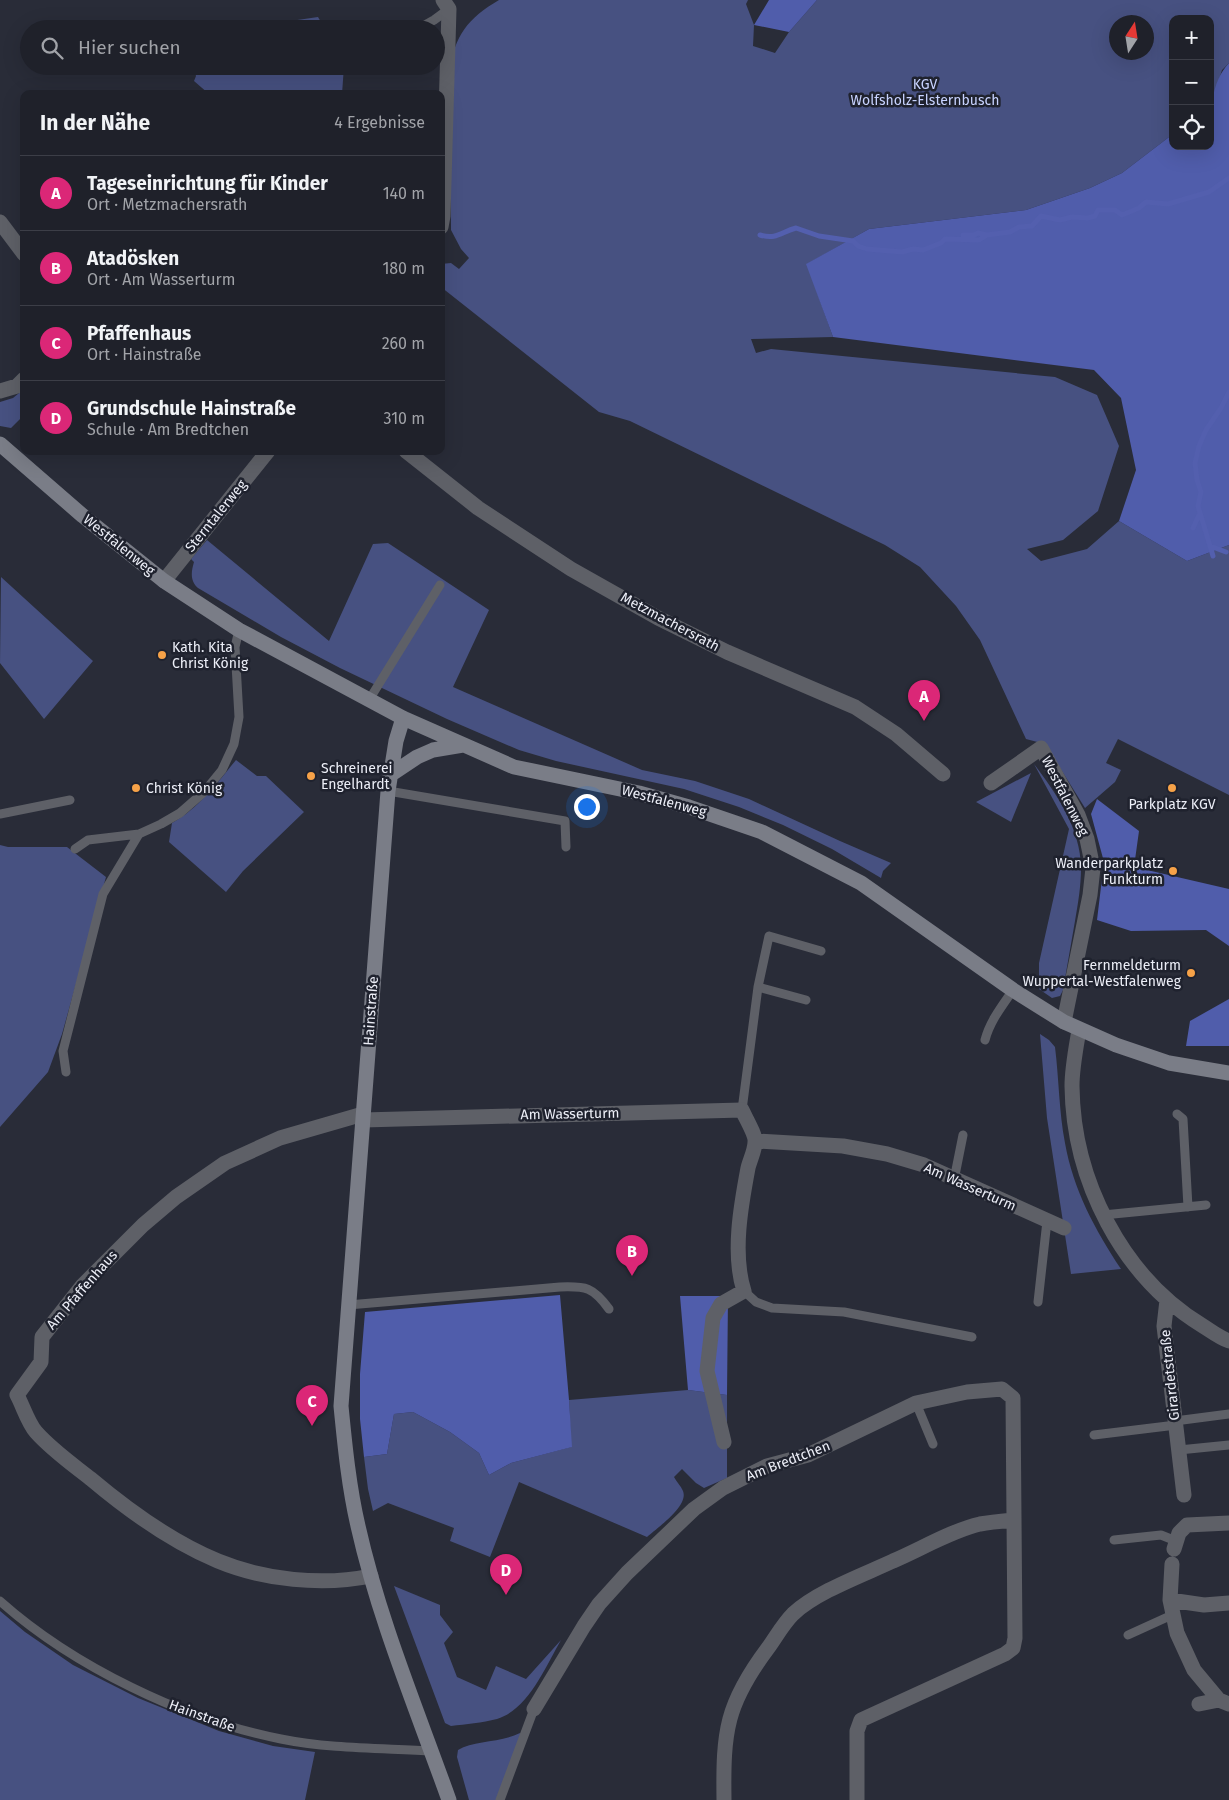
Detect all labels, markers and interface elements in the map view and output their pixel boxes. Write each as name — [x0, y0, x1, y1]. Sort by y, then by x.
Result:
north arrow — [1109, 15, 1154, 60]
map controls — [1169, 15, 1214, 150]
button: + — [1169, 15, 1214, 60]
search box — [20, 20, 445, 75]
icon: search — [38, 34, 66, 62]
text: Hier suchen — [78, 36, 181, 59]
button: − — [1169, 60, 1214, 105]
park label: KGV Wolfsholz-Elsternbusch — [851, 76, 999, 109]
button: locate — [1169, 105, 1214, 150]
text: In der Nähe — [40, 110, 150, 136]
text: 4 Ergebnisse — [334, 113, 425, 132]
text: Tageseinrichtung für Kinder — [87, 172, 328, 195]
text: A — [51, 184, 61, 203]
text: 140 m — [383, 184, 425, 203]
text: Ort · Metzmachersrath — [87, 195, 247, 214]
text: Atadösken — [87, 247, 179, 270]
text: B — [51, 259, 61, 278]
text: 180 m — [382, 259, 425, 278]
text: Ort · Am Wasserturm — [87, 270, 235, 289]
text: Pfaffenhaus — [87, 322, 191, 345]
text: C — [51, 334, 61, 353]
text: 260 m — [382, 334, 425, 353]
text: Ort · Hainstraße — [87, 345, 202, 364]
text: Grundschule Hainstraße — [87, 397, 296, 420]
text: D — [51, 409, 61, 428]
text: 310 m — [384, 409, 425, 428]
text: Schule · Am Bredtchen — [87, 420, 249, 439]
street label: Sterntalerweg — [182, 476, 251, 556]
street label: Westfalenweg — [80, 511, 159, 580]
street label: Metzmachersrath — [618, 589, 722, 655]
place label: Kath. Kita Christ König — [172, 639, 249, 672]
marker: Kath. Kita Christ König — [156, 649, 168, 661]
pin: A — [908, 680, 940, 721]
street label: Westfalenweg — [1038, 753, 1093, 839]
place label: Schreinerei Engelhardt — [321, 760, 392, 793]
marker: Schreinerei Engelhardt — [305, 770, 317, 782]
place label: Christ König — [146, 780, 223, 797]
street label: Westfalenweg — [620, 781, 709, 821]
marker: Christ König — [130, 782, 142, 794]
marker: Parkplatz KGV — [1166, 782, 1178, 794]
your location — [574, 794, 600, 820]
place label: Parkplatz KGV — [1128, 796, 1216, 813]
place label: Wanderparkplatz Funkturm — [1055, 855, 1163, 888]
marker: Wanderparkplatz Funkturm — [1167, 865, 1179, 877]
place label: Fernmeldeturm Wuppertal-Westfalenweg — [1022, 957, 1182, 990]
marker: Fernmeldeturm Wuppertal-Westfalenweg — [1185, 967, 1197, 979]
street label: Hainstraße — [360, 976, 382, 1046]
street label: Am Wasserturm — [520, 1105, 620, 1123]
street label: Am Wasserturm — [921, 1159, 1019, 1215]
pin: B — [616, 1235, 648, 1276]
street label: Am Pfaffenhaus — [43, 1247, 121, 1333]
street label: Girardetstraße — [1157, 1329, 1183, 1421]
pin: C — [296, 1385, 328, 1426]
street label: Am Bredtchen — [743, 1437, 833, 1485]
pin: D — [490, 1554, 522, 1595]
street label: Hainstraße — [167, 1696, 237, 1736]

